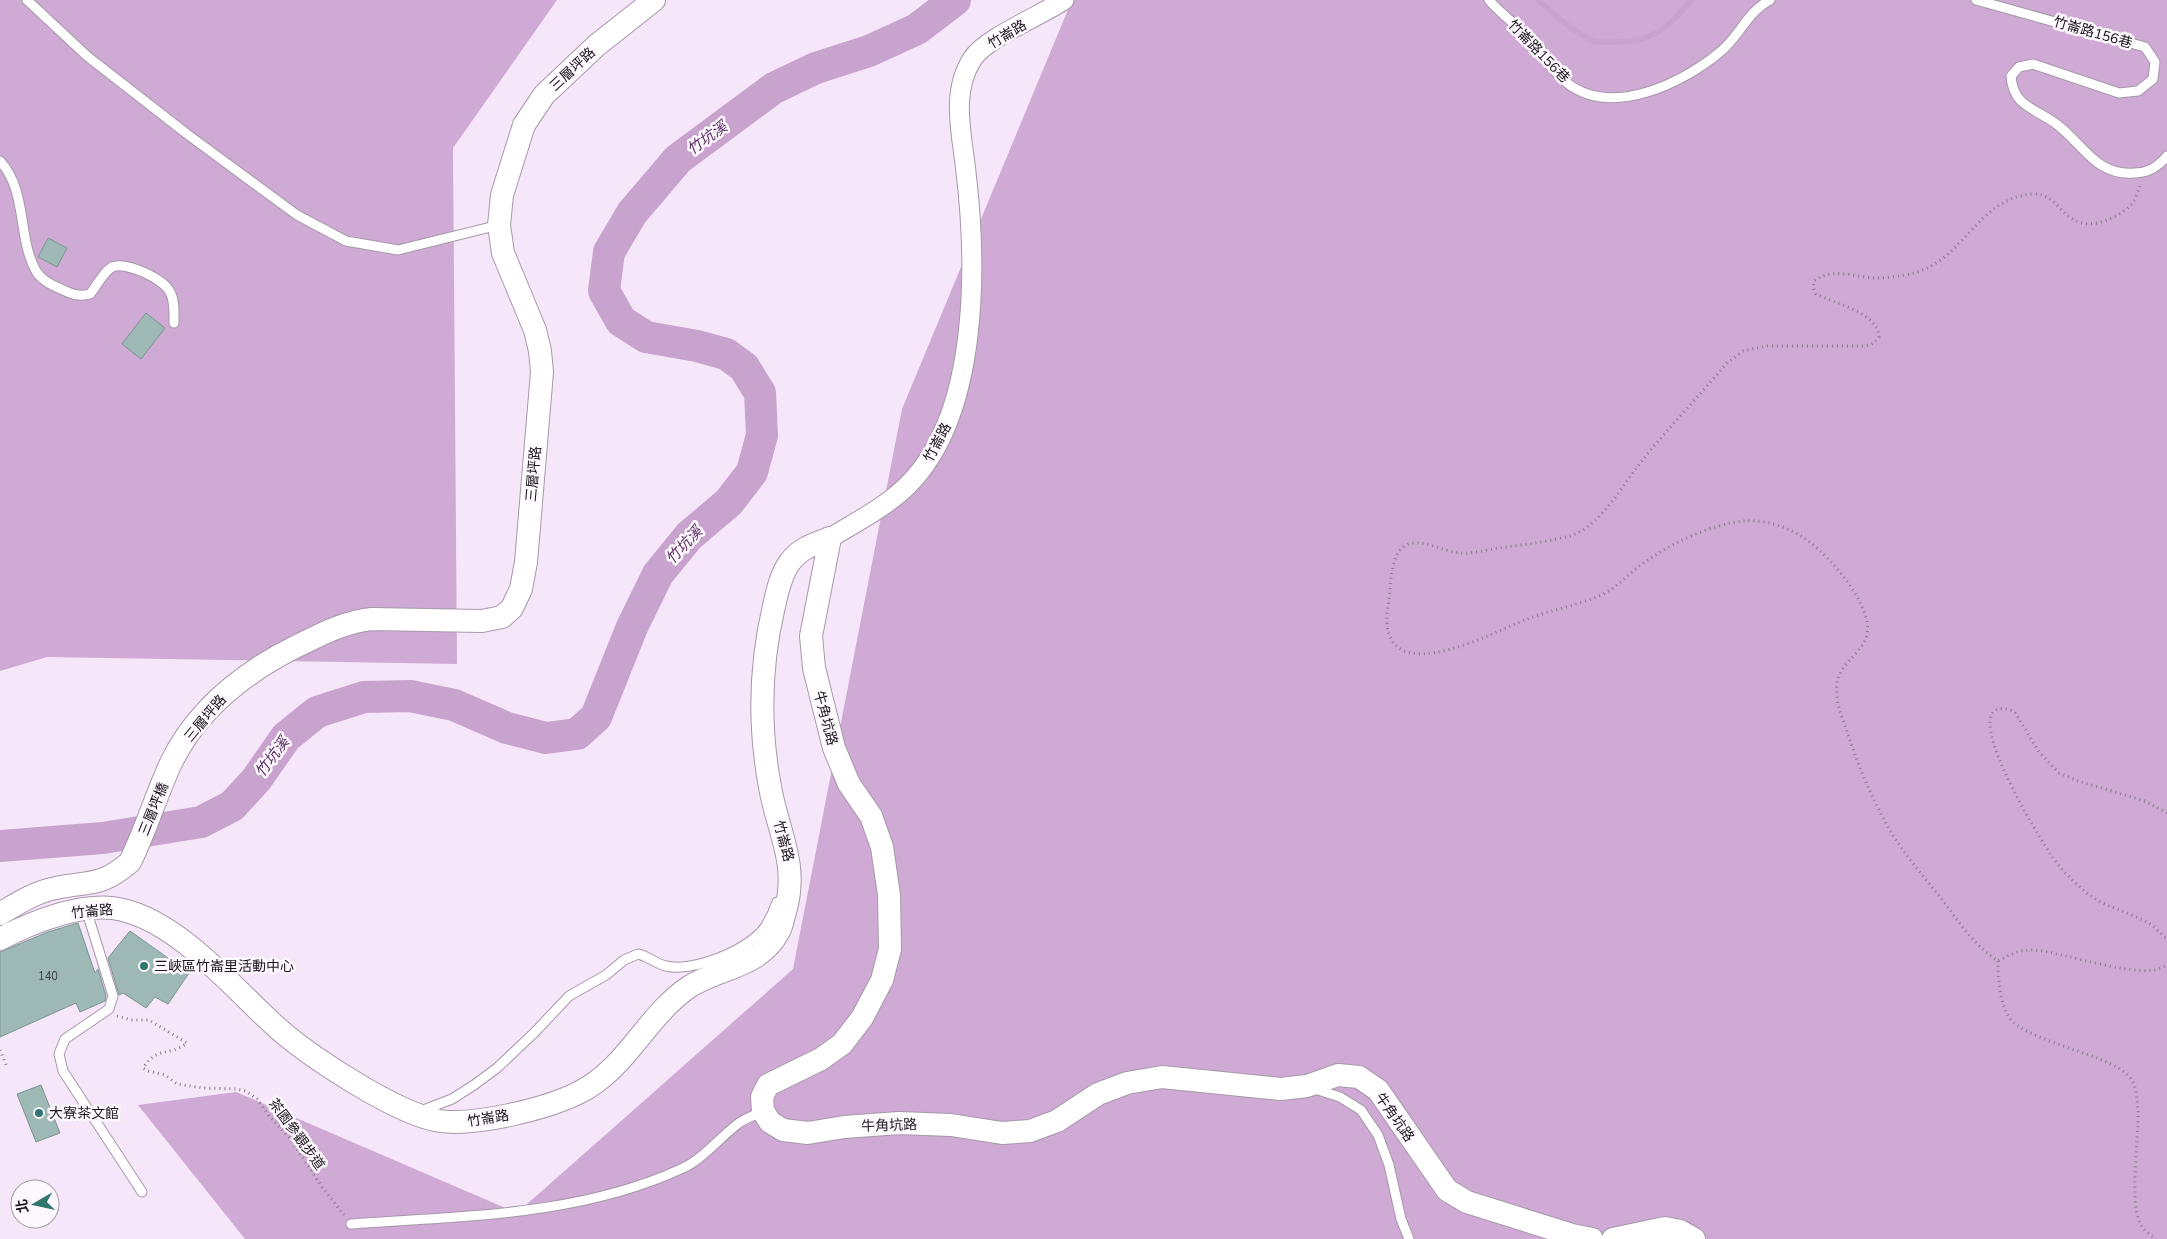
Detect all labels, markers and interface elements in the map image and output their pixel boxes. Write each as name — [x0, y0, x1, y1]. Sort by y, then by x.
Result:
street label: 竹崙路156巷 — [2051, 12, 2135, 53]
street label: 竹崙路 — [984, 15, 1030, 53]
street label: 竹崙路156巷 — [1504, 16, 1574, 87]
street label: 三層坪路 — [545, 43, 599, 95]
water label: 竹坑溪 — [683, 116, 733, 159]
street label: 竹崙路 — [919, 419, 956, 465]
street label: 三層坪路 — [522, 445, 545, 503]
water label: 竹坑溪 — [661, 520, 708, 568]
street label: 牛角坑路 — [809, 689, 842, 748]
street label: 三層坪路 — [180, 691, 231, 746]
water label: 竹坑溪 — [250, 731, 295, 781]
street label: 三層坪橋 — [134, 780, 173, 839]
street label: 竹崙路 — [769, 818, 798, 864]
street label: 竹崙路 — [70, 900, 114, 923]
place label: 三峽區竹崙里活動中心 — [154, 957, 294, 976]
marker: 三峽區竹崙里活動中心 — [138, 960, 150, 972]
house number: 140 — [38, 969, 58, 984]
street label: 牛角坑路 — [1371, 1089, 1418, 1146]
street label: 茶園參觀步道 — [264, 1095, 329, 1174]
place label: 大寮茶文館 — [49, 1104, 119, 1123]
street label: 竹崙路 — [466, 1106, 510, 1131]
marker: 大寮茶文館 — [33, 1107, 45, 1119]
street label: 牛角坑路 — [861, 1115, 917, 1136]
north arrow — [10, 1179, 60, 1229]
text: 北 — [12, 1198, 33, 1214]

